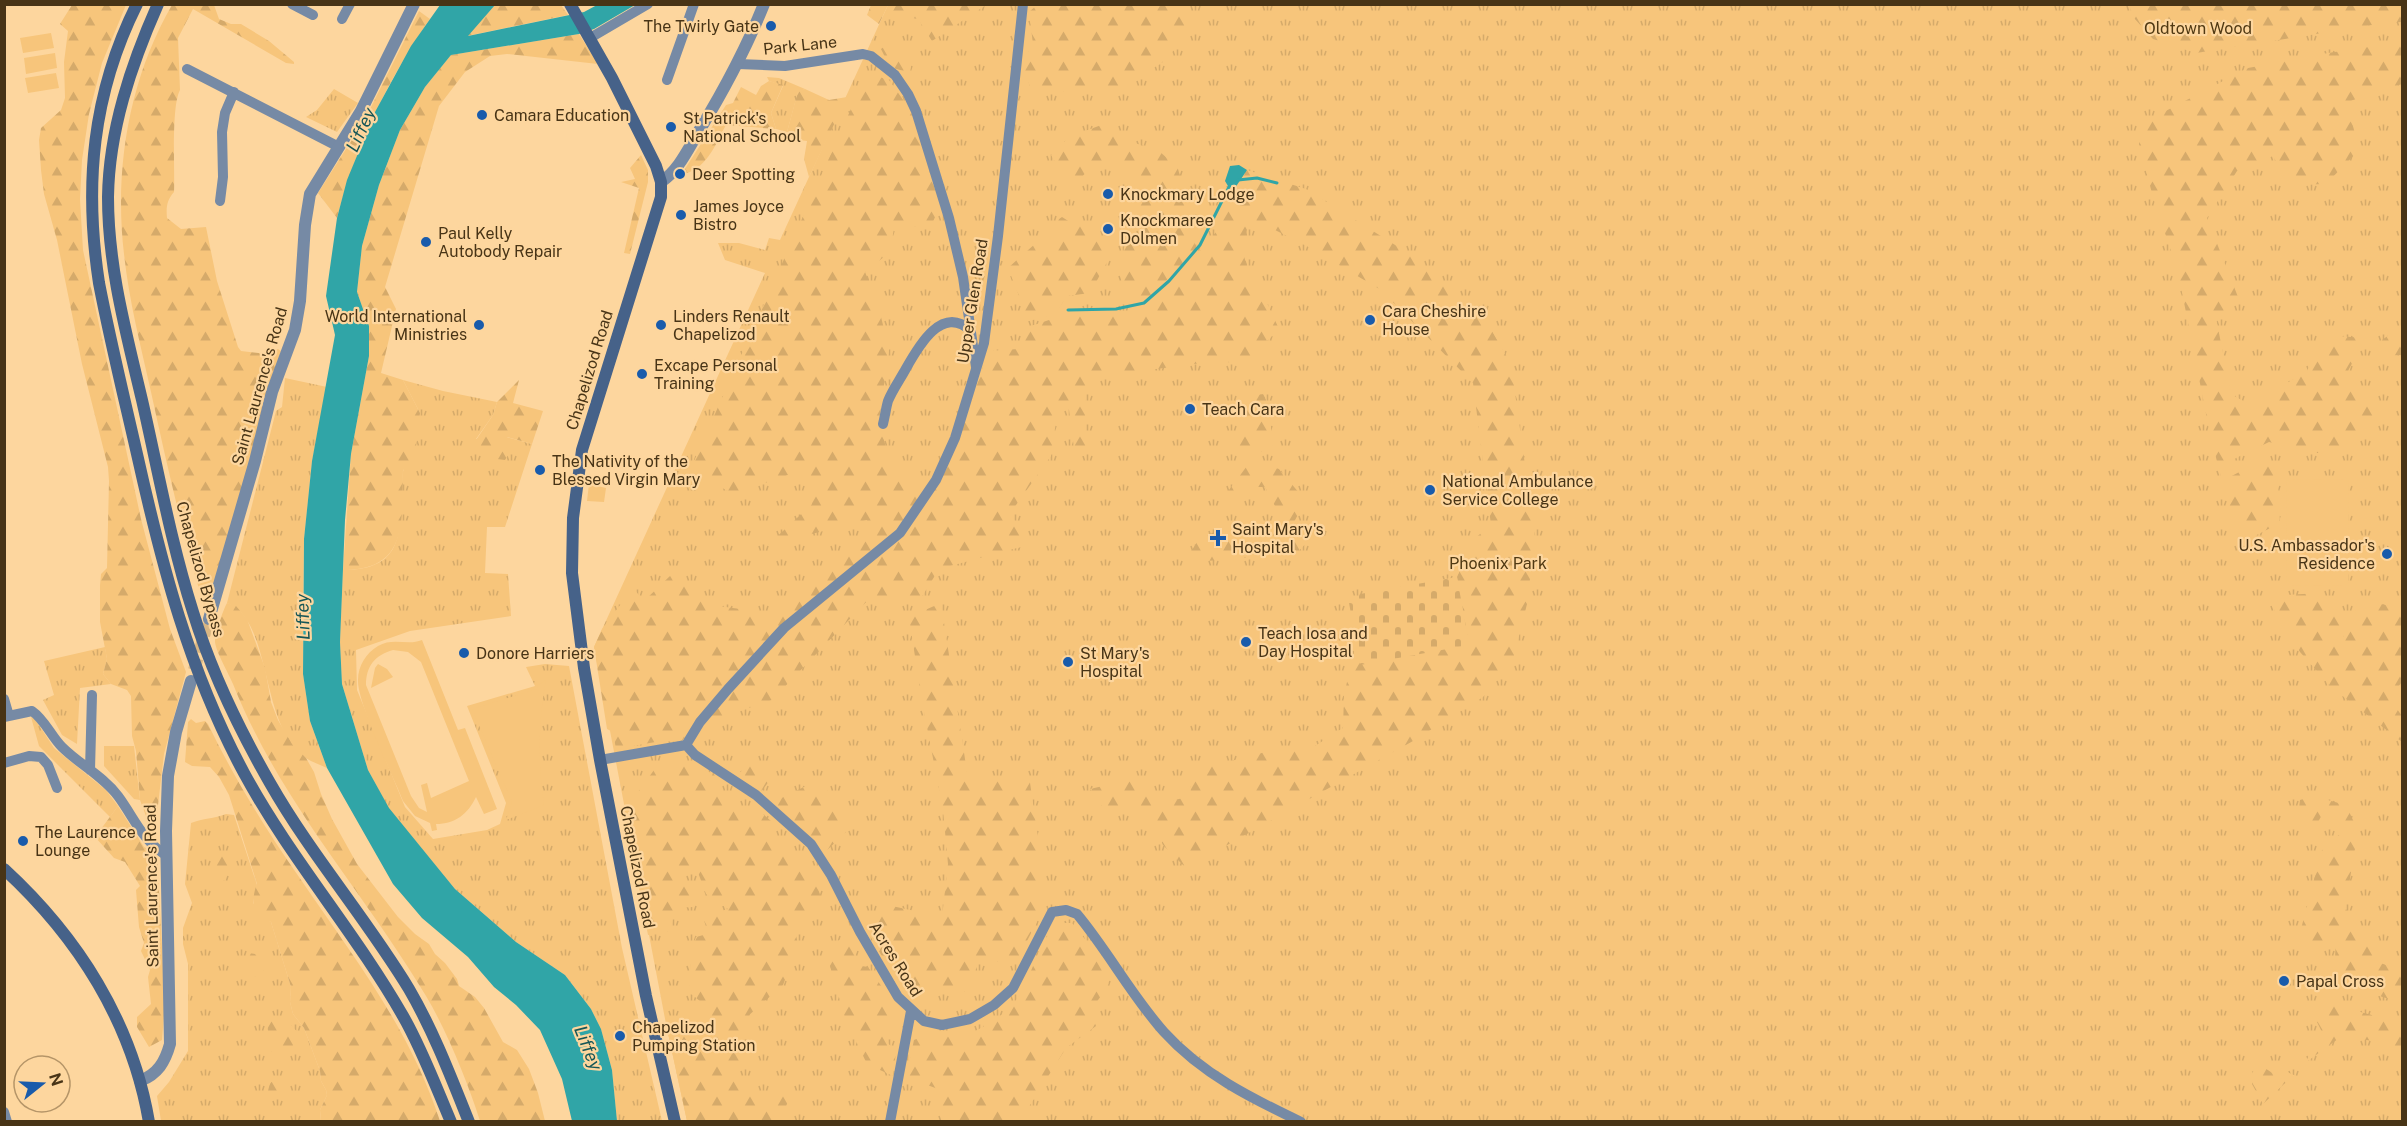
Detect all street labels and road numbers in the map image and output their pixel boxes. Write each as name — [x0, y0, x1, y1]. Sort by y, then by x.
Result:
street label: Park Lane — [762, 32, 838, 59]
street label: Upper Glen Road — [953, 237, 992, 365]
street label: Saint Laurence's Road — [228, 305, 291, 467]
street label: Chapelizod Road — [562, 308, 617, 432]
street label: Chapelizod Bypass — [172, 499, 229, 639]
street label: Saint Laurence's Road — [141, 804, 162, 968]
street label: Chapelizod Road — [616, 804, 659, 930]
street label: Acres Road — [865, 918, 926, 1000]

